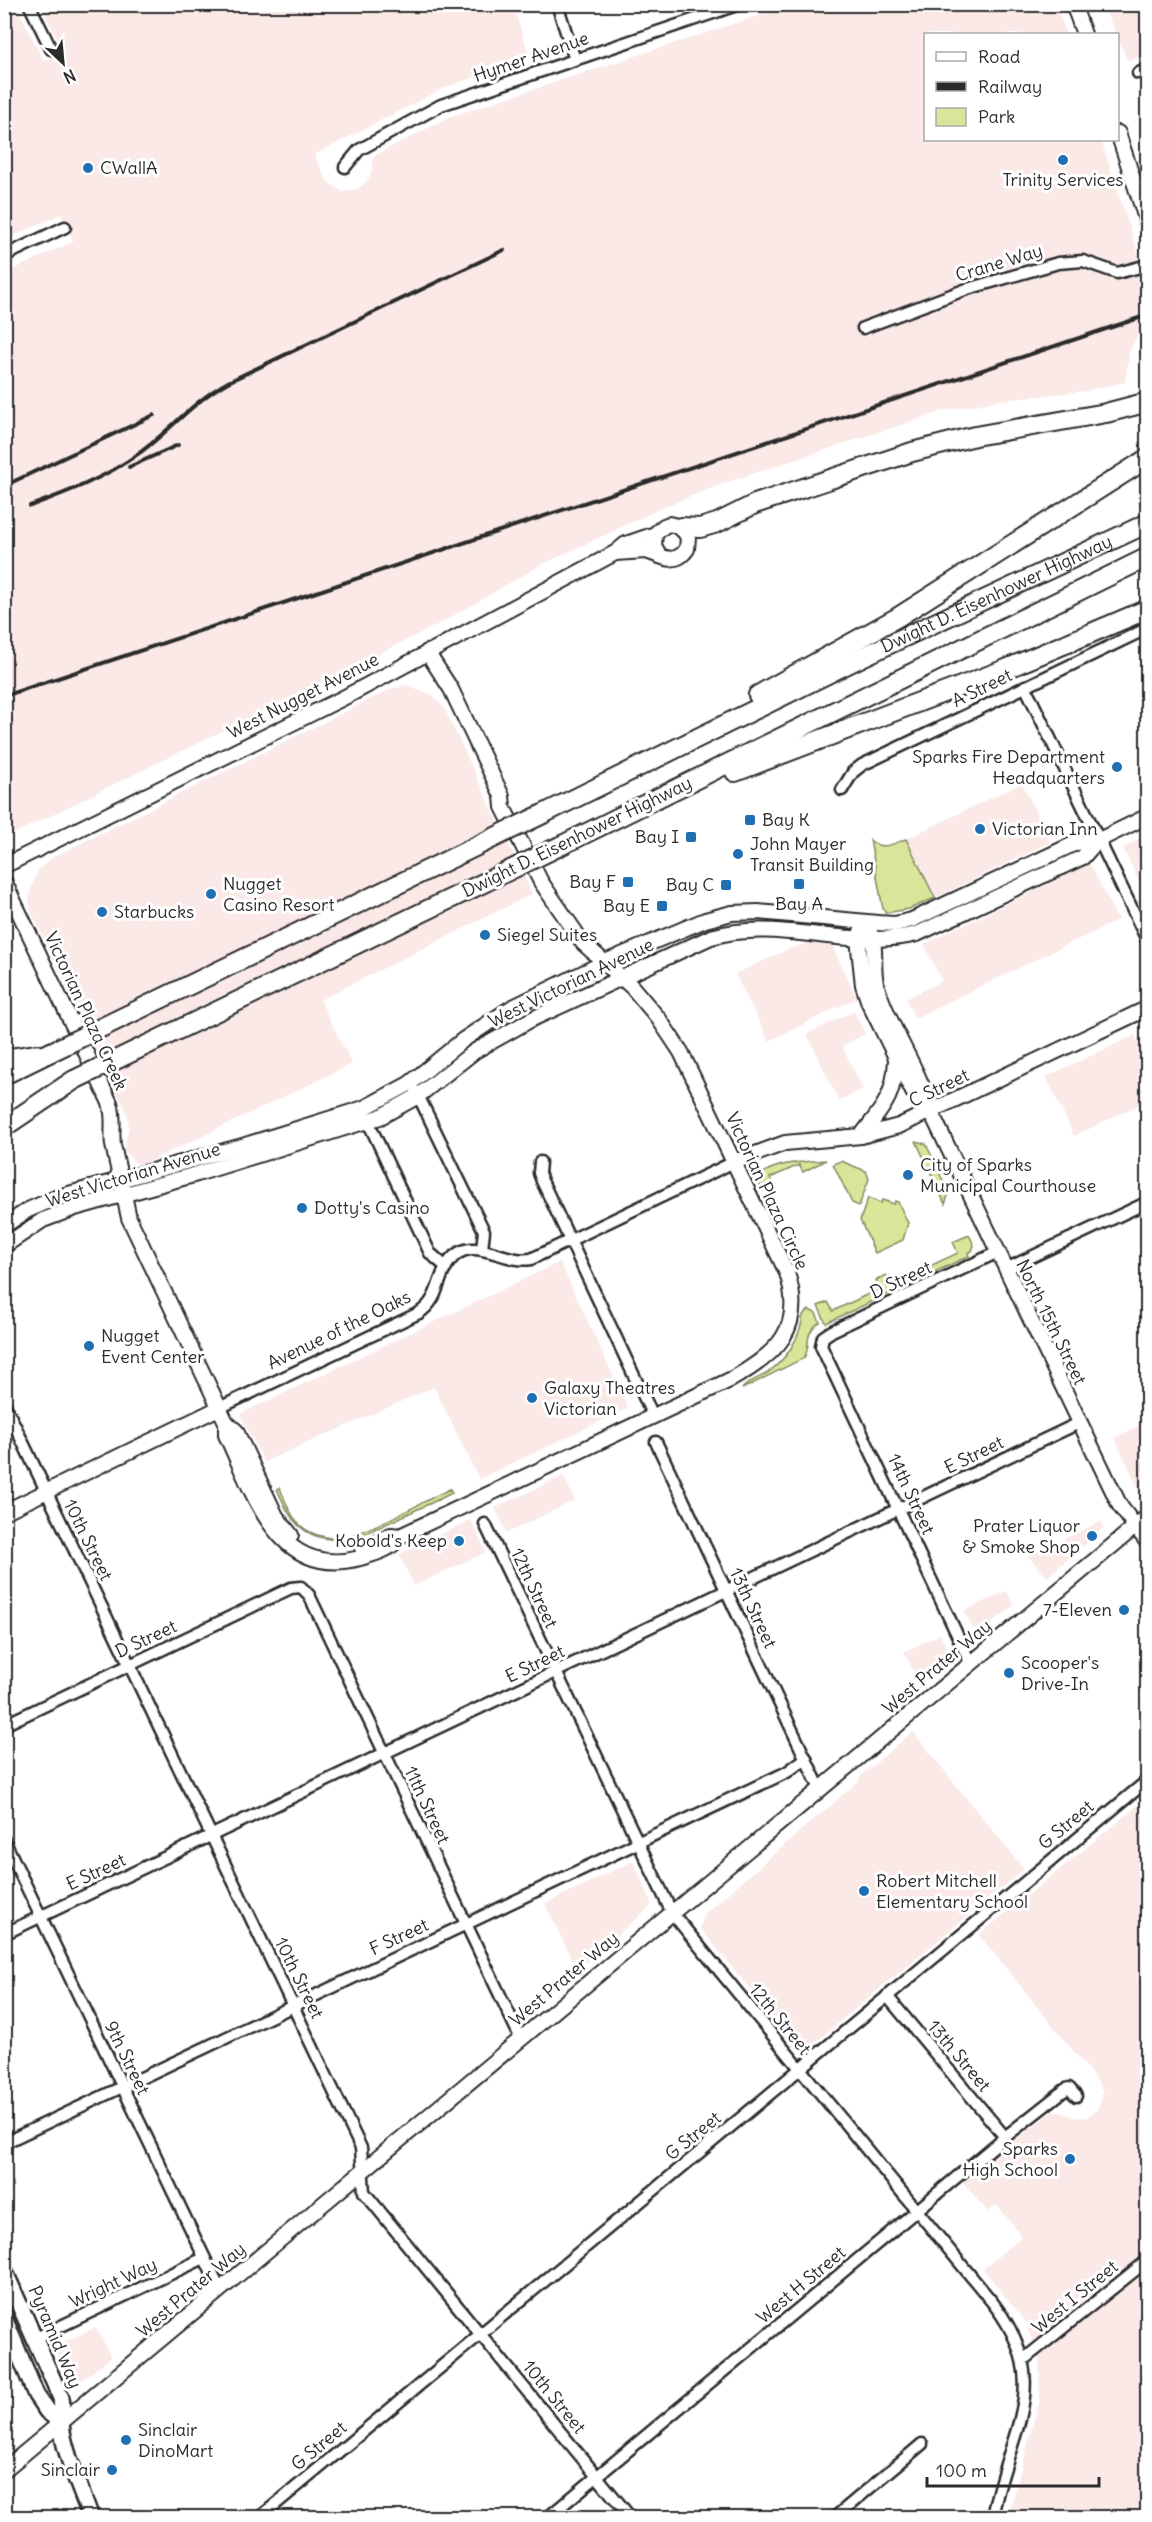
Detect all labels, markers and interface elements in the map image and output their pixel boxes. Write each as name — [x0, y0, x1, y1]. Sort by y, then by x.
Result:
street label: Hymer Avenue — [470, 26, 592, 87]
north arrow — [33, 33, 93, 93]
legend — [924, 33, 1119, 141]
text: Road — [978, 45, 1021, 68]
text: N — [60, 65, 79, 88]
text: Railway — [978, 75, 1042, 98]
text: Park — [978, 105, 1015, 128]
marker: Trinity Services — [1056, 153, 1070, 167]
place label: CWallA — [100, 156, 158, 179]
marker: CWallA — [81, 161, 95, 175]
place label: Trinity Services — [1002, 168, 1124, 191]
street label: Crane Way — [953, 238, 1045, 287]
street label: Dwight D. Eisenhower Highway — [877, 529, 1116, 658]
street label: West Nugget Avenue — [223, 647, 382, 744]
street label: A Street — [948, 663, 1016, 712]
place label: Sparks Fire Department Headquarters — [912, 745, 1105, 789]
marker: Sparks Fire Department Headquarters — [1110, 760, 1124, 774]
street label: Dwight D. Eisenhower Highway — [458, 771, 695, 902]
place label: Bay K — [762, 808, 810, 831]
marker: Bay K — [743, 813, 757, 827]
place label: Victorian Inn — [992, 817, 1098, 840]
marker: Victorian Inn — [973, 822, 987, 836]
place label: Bay I — [635, 825, 679, 848]
marker: Bay I — [684, 830, 698, 844]
place label: John Mayer Transit Building — [750, 832, 874, 876]
marker: John Mayer Transit Building — [731, 847, 745, 861]
place label: Bay F — [569, 870, 616, 893]
place label: Nugget Casino Resort — [223, 872, 335, 916]
place label: Bay C — [666, 873, 714, 896]
marker: Bay F — [621, 875, 635, 889]
marker: Bay A — [792, 877, 806, 891]
marker: Bay C — [719, 878, 733, 892]
marker: Nugget Casino Resort — [204, 887, 218, 901]
place label: Bay A — [775, 892, 823, 915]
place label: Bay E — [603, 894, 650, 917]
marker: Bay E — [655, 899, 669, 913]
place label: Starbucks — [114, 900, 194, 923]
marker: Starbucks — [95, 905, 109, 919]
place label: Siegel Suites — [497, 923, 597, 946]
street label: Victorian Plaza Creek — [40, 928, 133, 1094]
marker: Siegel Suites — [478, 928, 492, 942]
street label: West Victorian Avenue — [484, 932, 657, 1033]
street label: C Street — [905, 1063, 973, 1112]
street label: Victorian Plaza Circle — [721, 1108, 814, 1273]
street label: West Victorian Avenue — [43, 1137, 223, 1212]
place label: City of Sparks Municipal Courthouse — [920, 1153, 1096, 1197]
marker: City of Sparks Municipal Courthouse — [901, 1168, 915, 1182]
place label: Dotty's Casino — [314, 1196, 430, 1219]
marker: Dotty's Casino — [295, 1201, 309, 1215]
street label: D Street — [866, 1255, 935, 1304]
street label: North 15th Street — [1011, 1255, 1092, 1388]
street label: Avenue of the Oaks — [263, 1285, 414, 1374]
place label: Nugget Event Center — [101, 1324, 205, 1368]
marker: Nugget Event Center — [82, 1339, 96, 1353]
place label: Galaxy Theatres Victorian — [544, 1376, 675, 1420]
marker: Galaxy Theatres Victorian — [525, 1391, 539, 1405]
street label: E Street — [940, 1430, 1007, 1479]
street label: 14th Street — [883, 1450, 940, 1538]
street label: 10th Street — [59, 1495, 118, 1584]
place label: Prater Liquor & Smoke Shop — [962, 1514, 1081, 1558]
place label: Kobold's Keep — [335, 1529, 447, 1552]
marker: Prater Liquor & Smoke Shop — [1085, 1529, 1099, 1543]
marker: Kobold's Keep — [452, 1534, 466, 1548]
street label: 12th Street — [506, 1544, 563, 1632]
street label: 13th Street — [725, 1564, 782, 1652]
place label: 7-Eleven — [1043, 1598, 1112, 1621]
marker: 7-Eleven — [1117, 1603, 1131, 1617]
street label: D Street — [111, 1614, 180, 1663]
street label: West Prater Way — [877, 1614, 996, 1719]
street label: E Street — [501, 1639, 568, 1688]
place label: Scooper's Drive-In — [1021, 1651, 1099, 1695]
marker: Scooper's Drive-In — [1002, 1666, 1016, 1680]
street label: 11th Street — [399, 1762, 455, 1847]
street label: G Street — [1033, 1795, 1098, 1854]
street label: E Street — [62, 1848, 129, 1895]
place label: Robert Mitchell Elementary School — [876, 1869, 1028, 1913]
marker: Robert Mitchell Elementary School — [857, 1884, 871, 1898]
street label: F Street — [366, 1913, 432, 1960]
street label: West Prater Way — [504, 1926, 623, 2031]
street label: 10th Street — [270, 1933, 329, 2022]
street label: 12th Street — [744, 1978, 816, 2059]
street label: 13th Street — [923, 2015, 996, 2096]
street label: 9th Street — [100, 2017, 155, 2098]
street label: G Street — [660, 2106, 725, 2165]
place label: Sparks High School — [963, 2137, 1058, 2181]
marker: Sparks High School — [1063, 2152, 1077, 2166]
street label: West Prater Way — [131, 2237, 250, 2342]
street label: West H Street — [751, 2241, 850, 2329]
street label: Wright Way — [65, 2252, 160, 2313]
street label: West I Street — [1027, 2255, 1122, 2338]
street label: Pyramid Way — [24, 2282, 87, 2392]
street label: 10th Street — [518, 2355, 591, 2438]
street label: G Street — [286, 2416, 351, 2475]
place label: Sinclair DinoMart — [138, 2418, 213, 2462]
marker: Sinclair DinoMart — [119, 2433, 133, 2447]
scale bar — [927, 2450, 1100, 2488]
place label: Sinclair — [41, 2458, 101, 2481]
text: 100 m — [936, 2459, 987, 2482]
marker: Sinclair — [105, 2463, 119, 2477]

